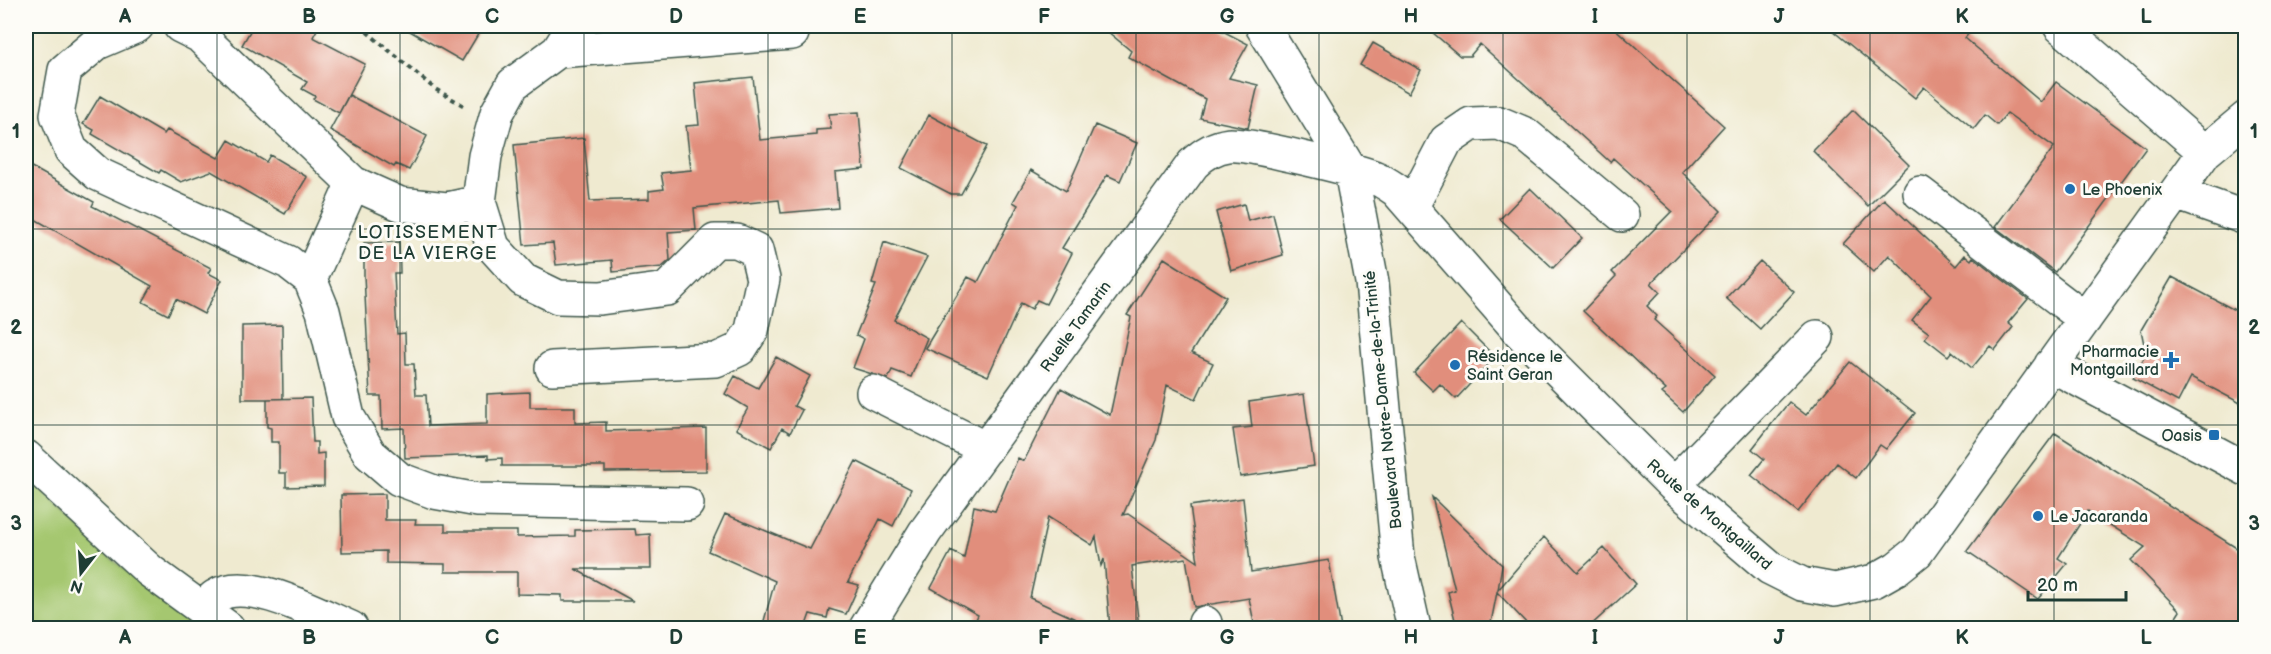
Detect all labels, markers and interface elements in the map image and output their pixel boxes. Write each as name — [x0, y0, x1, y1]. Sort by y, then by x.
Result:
text: A — [118, 5, 132, 29]
text: B — [302, 5, 316, 29]
text: C — [485, 5, 499, 29]
text: D — [669, 5, 683, 29]
text: E — [854, 5, 867, 29]
text: F — [1038, 5, 1050, 29]
text: G — [1220, 5, 1235, 29]
text: H — [1404, 5, 1418, 29]
text: I — [1592, 5, 1598, 29]
text: J — [1774, 5, 1786, 29]
text: K — [1955, 5, 1969, 29]
text: L — [2140, 5, 2152, 29]
text: 1 — [12, 120, 20, 144]
text: 1 — [2250, 120, 2258, 144]
place label: Le Phoenix — [2082, 181, 2163, 200]
marker: Le Phoenix — [2063, 182, 2077, 196]
district label: LOTISSEMENT DE LA VIERGE — [358, 222, 498, 264]
street label: Boulevard Notre-Dame-de-la-Trinité — [1360, 269, 1407, 530]
street label: Ruelle Tamarin — [1037, 278, 1116, 376]
text: 2 — [10, 316, 22, 340]
text: 2 — [2248, 316, 2260, 340]
place label: Pharmacie Montgaillard — [2070, 343, 2160, 380]
place label: Résidence le Saint Geran — [1467, 348, 1563, 385]
marker: Pharmacie Montgaillard — [2164, 353, 2178, 367]
marker: Résidence le Saint Geran — [1448, 358, 1462, 372]
place label: Oasis — [2161, 427, 2202, 446]
marker: Oasis — [2207, 428, 2221, 442]
street label: Route de Montgaillard — [1643, 456, 1775, 575]
place label: Le Jacaranda — [2050, 508, 2148, 527]
marker: Le Jacaranda — [2031, 509, 2045, 523]
text: 3 — [10, 512, 22, 536]
text: 3 — [2248, 512, 2260, 536]
north arrow — [51, 543, 111, 603]
scale bar — [2028, 564, 2126, 602]
text: N — [69, 575, 86, 597]
text: 20 m — [2037, 575, 2078, 596]
text: A — [118, 626, 132, 650]
text: B — [302, 626, 316, 650]
text: C — [485, 626, 499, 650]
text: D — [669, 626, 683, 650]
text: E — [854, 626, 867, 650]
text: F — [1038, 626, 1050, 650]
text: G — [1220, 626, 1235, 650]
text: H — [1404, 626, 1418, 650]
text: I — [1592, 626, 1598, 650]
text: J — [1774, 626, 1786, 650]
text: K — [1955, 626, 1969, 650]
text: L — [2140, 626, 2152, 650]

